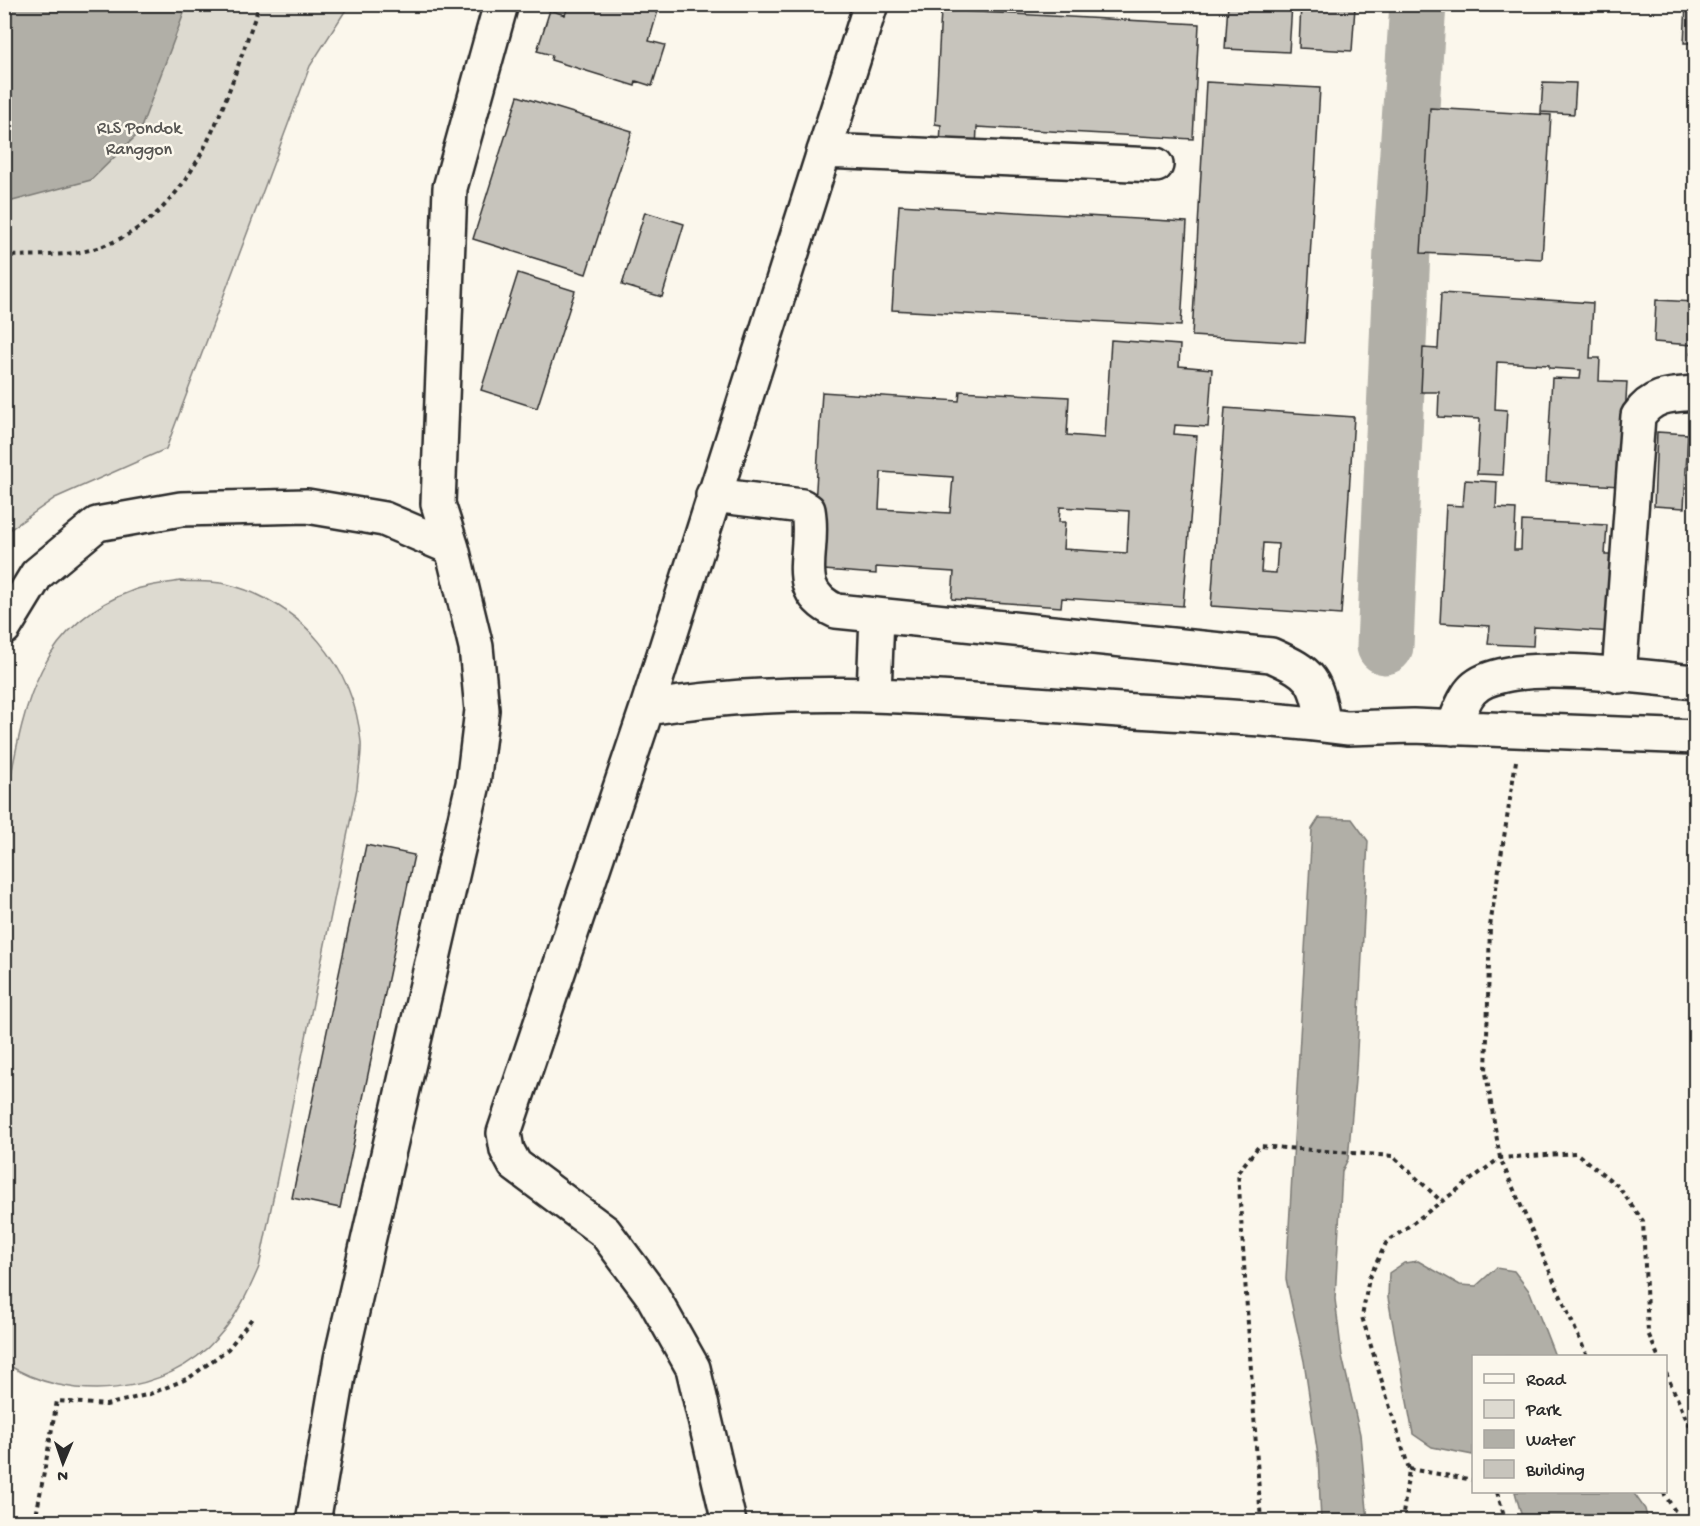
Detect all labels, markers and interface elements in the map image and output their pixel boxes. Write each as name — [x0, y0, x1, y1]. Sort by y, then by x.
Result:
park label: RLS Pondok Ranggon — [97, 119, 183, 161]
legend — [1472, 1355, 1667, 1493]
text: Road — [1526, 1371, 1567, 1392]
text: Park — [1525, 1401, 1562, 1422]
text: Water — [1526, 1431, 1576, 1452]
north arrow — [33, 1433, 93, 1493]
text: Building — [1525, 1461, 1585, 1482]
text: N — [56, 1465, 68, 1484]

